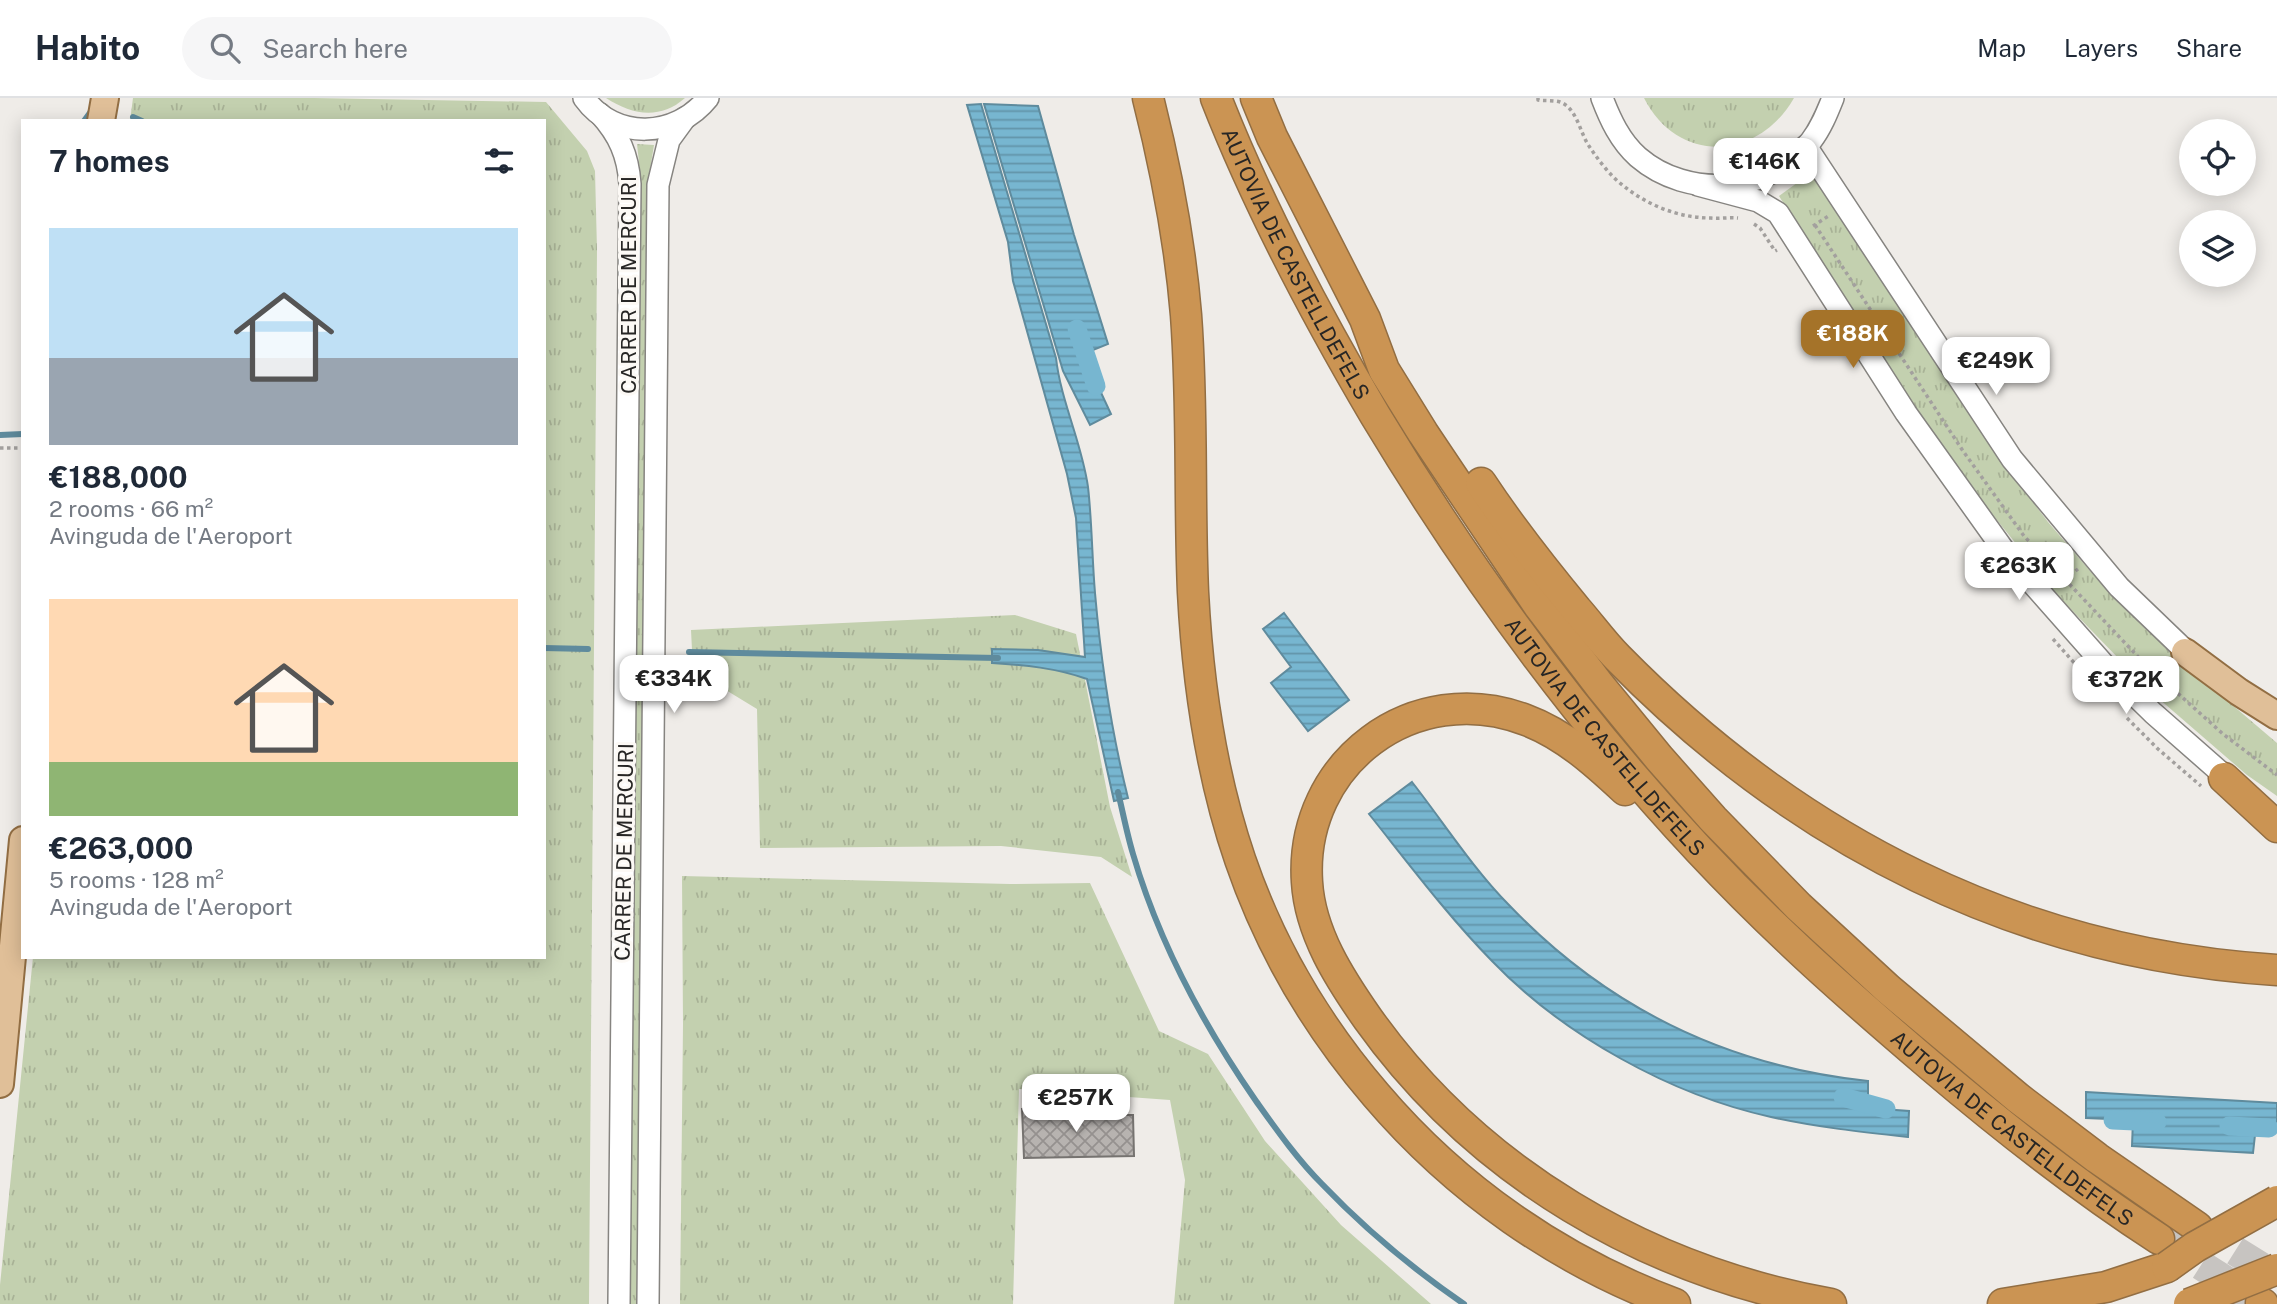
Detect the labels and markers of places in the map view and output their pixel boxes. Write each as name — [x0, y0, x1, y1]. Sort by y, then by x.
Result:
pin: €146K — [1716, 139, 1814, 198]
pin: €188K — [1804, 310, 1902, 370]
pin: €249K — [1947, 338, 2045, 397]
pin: €263K — [1970, 542, 2068, 602]
pin: €334K — [625, 656, 723, 715]
pin: €372K — [2077, 656, 2175, 716]
pin: €257K — [1027, 1074, 1125, 1134]

